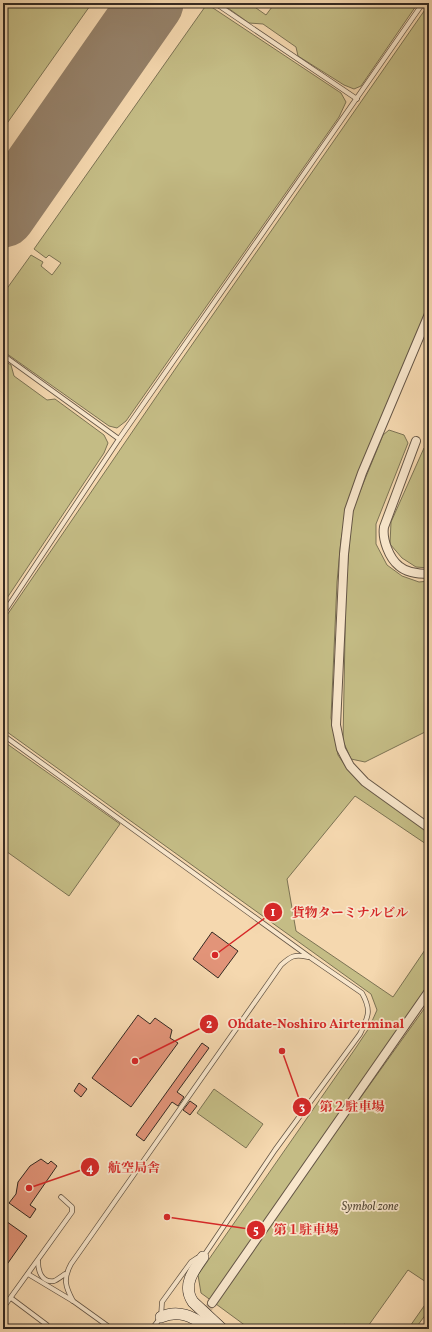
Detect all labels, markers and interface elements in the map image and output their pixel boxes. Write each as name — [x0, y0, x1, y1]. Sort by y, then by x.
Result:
callout: 貨物ターミナルビル — [263, 900, 416, 925]
text: 1 — [271, 905, 276, 921]
text: 貨物ターミナルビル — [292, 905, 408, 923]
callout: Ohdate-Noshiro Airterminal — [199, 1011, 412, 1036]
text: Ohdate-Noshiro Airterminal — [228, 1016, 405, 1034]
text: 2 — [206, 1017, 212, 1033]
callout: 第２駐車場 — [292, 1094, 393, 1119]
text: 第２駐車場 — [319, 1099, 385, 1117]
text: 3 — [299, 1100, 305, 1116]
callout: 航空局舎 — [80, 1155, 168, 1180]
text: 航空局舎 — [108, 1160, 160, 1178]
text: 4 — [86, 1161, 94, 1177]
park label: Symbol zone — [342, 1199, 399, 1215]
callout: 第１駐車場 — [246, 1217, 347, 1242]
text: 第１駐車場 — [273, 1222, 339, 1240]
text: 5 — [253, 1223, 259, 1239]

